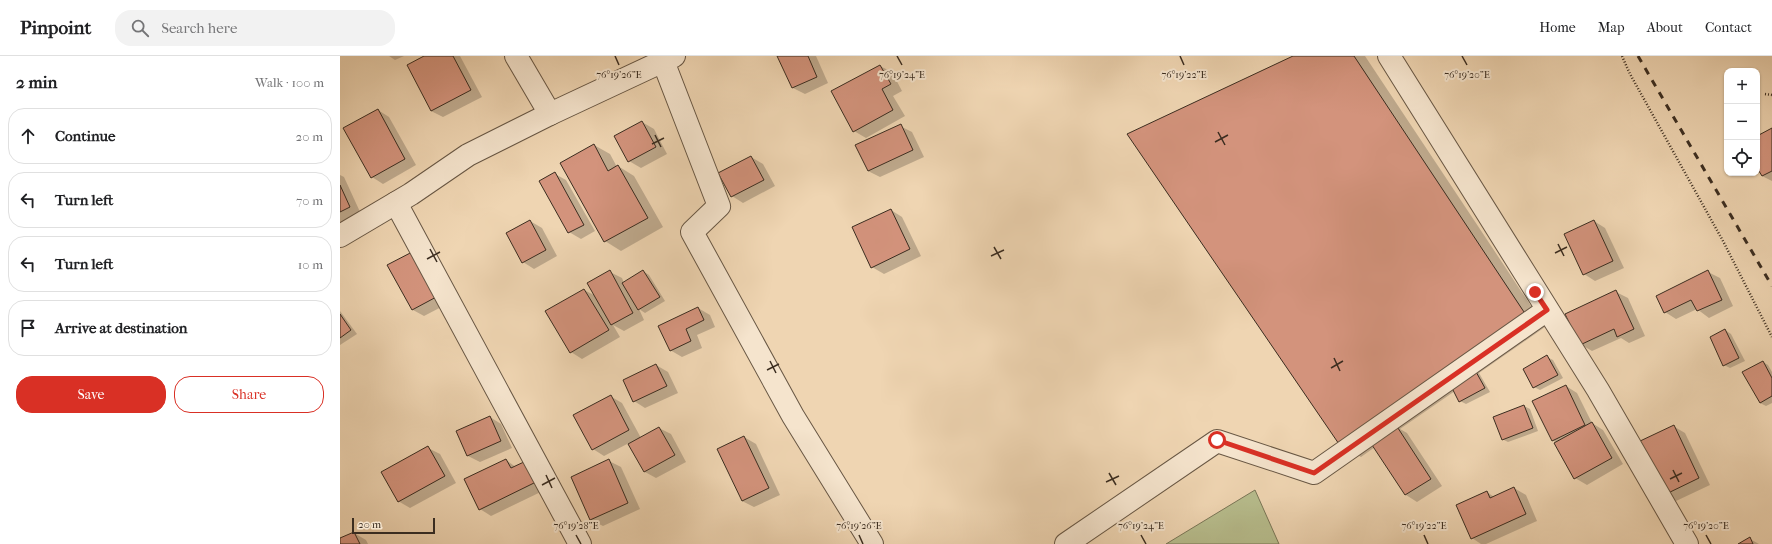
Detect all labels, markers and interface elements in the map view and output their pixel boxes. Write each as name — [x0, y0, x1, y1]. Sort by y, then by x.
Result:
search box — [115, 10, 395, 46]
text: Pinpoint — [20, 17, 91, 39]
icon: search — [129, 17, 151, 39]
text: Search here — [161, 19, 237, 37]
text: Home — [1539, 19, 1576, 36]
text: Map — [1598, 19, 1625, 36]
text: About — [1647, 19, 1683, 36]
text: Contact — [1705, 19, 1752, 36]
map controls — [1724, 68, 1760, 176]
button: + — [1724, 68, 1760, 104]
text: 76°19'26"E — [596, 69, 642, 81]
text: 76°19'24"E — [879, 69, 925, 81]
text: 76°19'22"E — [1161, 69, 1207, 81]
text: 76°19'20"E — [1444, 69, 1490, 81]
text: 2 min — [16, 72, 57, 92]
text: Walk · 100 m — [255, 75, 324, 90]
button: − — [1724, 104, 1760, 140]
icon: ahead — [17, 125, 39, 147]
text: Continue — [55, 127, 115, 145]
text: 20 m — [296, 129, 323, 144]
button: locate — [1724, 140, 1760, 176]
icon: left — [17, 189, 39, 211]
text: Turn left — [55, 191, 113, 209]
text: 70 m — [296, 193, 323, 208]
icon: left — [17, 253, 39, 275]
text: Turn left — [55, 255, 113, 273]
text: 10 m — [298, 257, 323, 272]
route end — [1526, 283, 1544, 301]
icon: arrive — [17, 317, 39, 339]
text: Arrive at destination — [55, 319, 187, 337]
button: Save — [16, 376, 166, 413]
button: Share — [174, 376, 324, 413]
route start — [1208, 431, 1226, 449]
scale bar — [352, 516, 435, 535]
text: 20 m — [358, 518, 381, 531]
text: 76°19'28"E — [554, 520, 599, 532]
text: 76°19'26"E — [836, 520, 882, 532]
text: 76°19'24"E — [1118, 520, 1164, 532]
text: 76°19'22"E — [1401, 520, 1447, 532]
text: 76°19'20"E — [1683, 520, 1729, 532]

